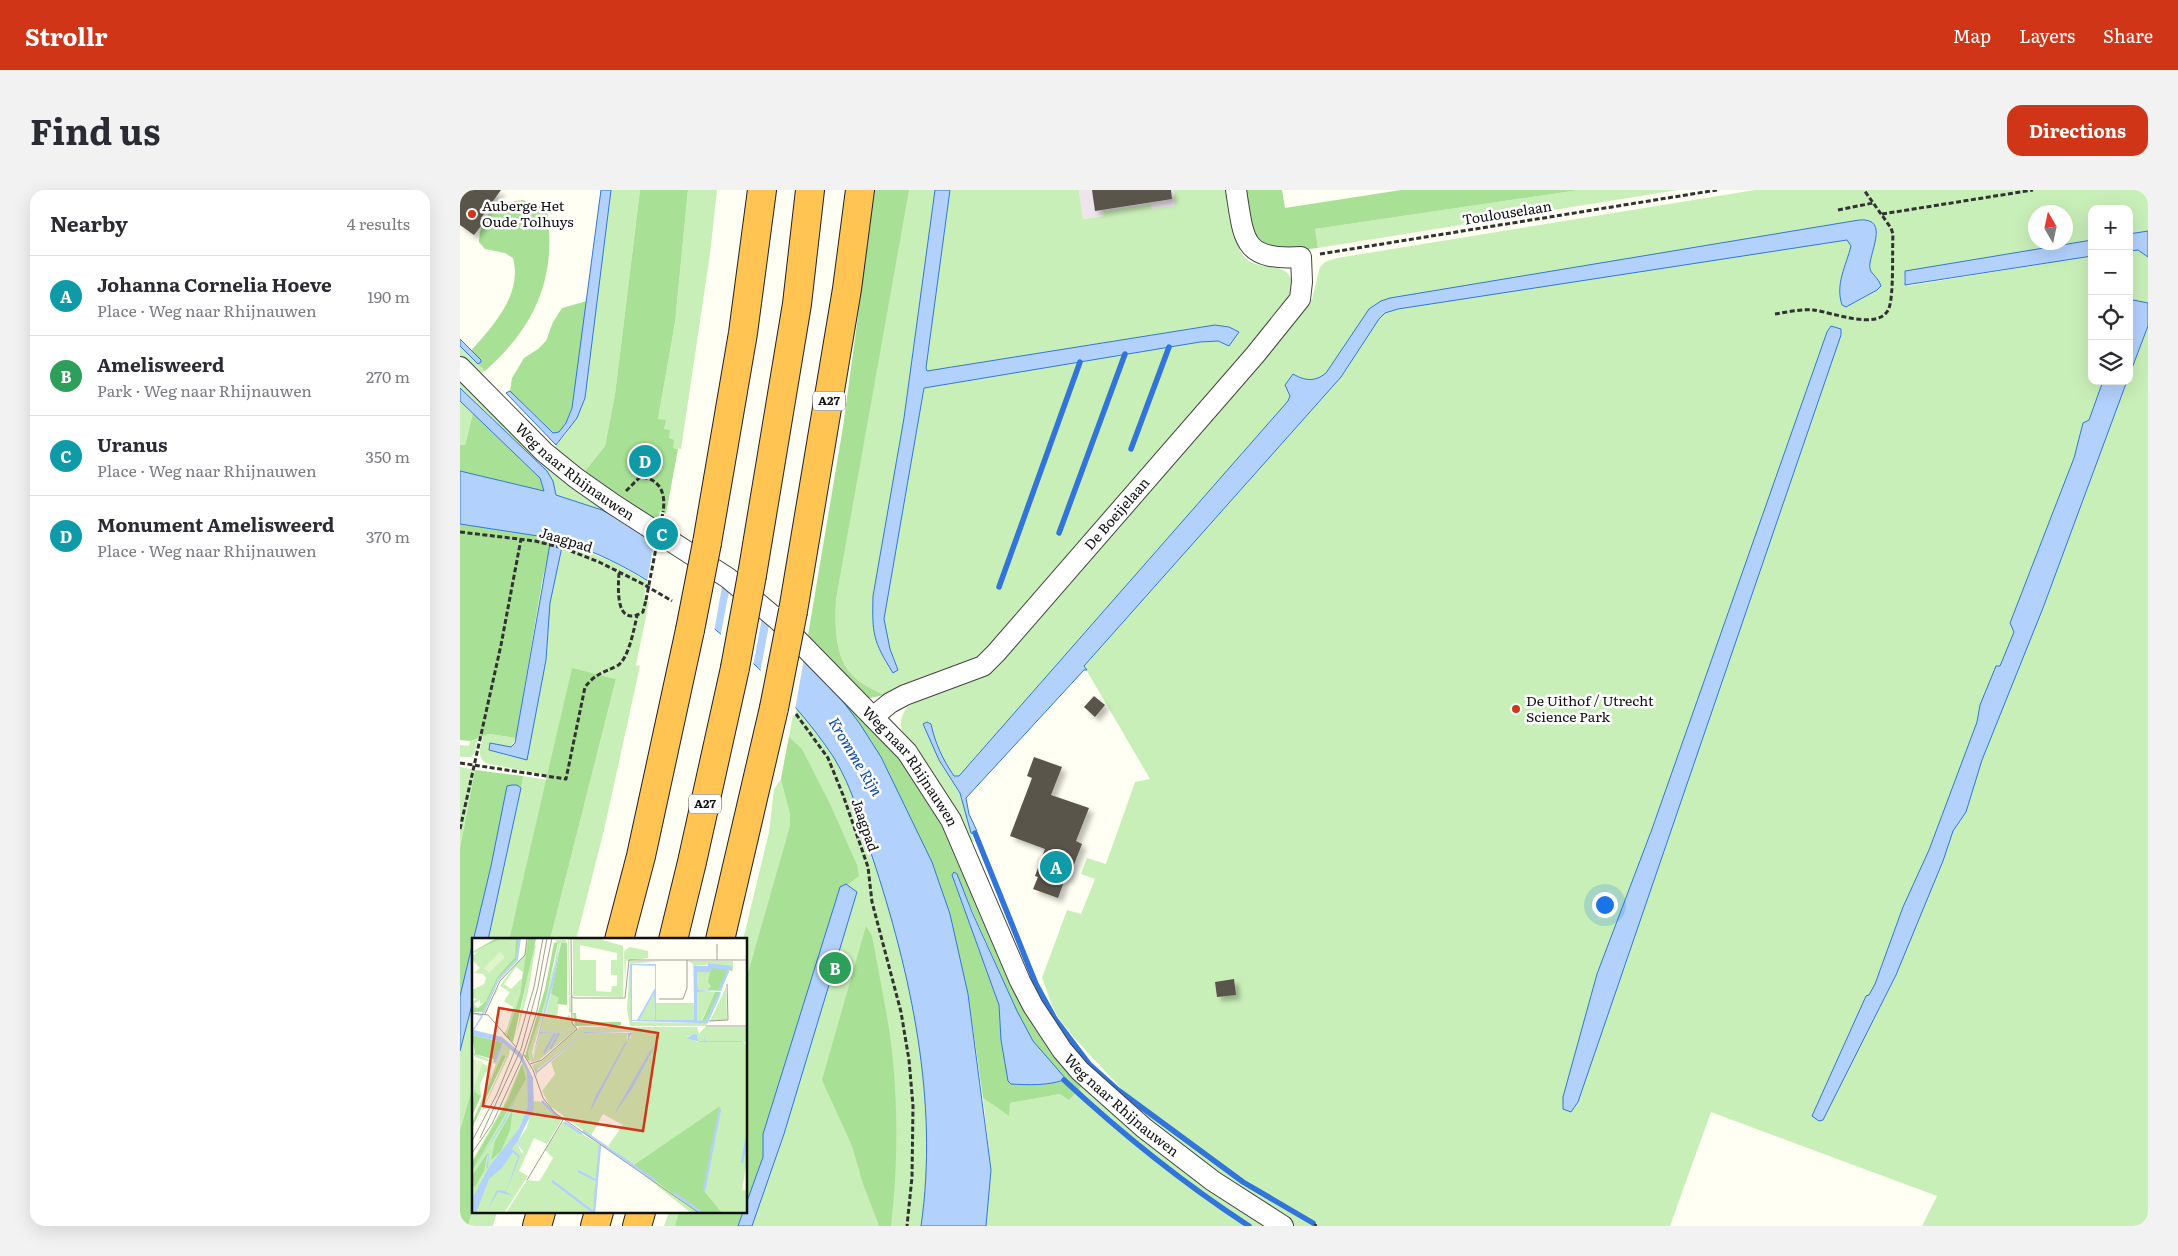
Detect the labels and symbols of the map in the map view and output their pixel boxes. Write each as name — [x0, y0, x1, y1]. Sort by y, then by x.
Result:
place label: Auberge Het Oude Tolhuys — [482, 195, 573, 231]
street label: Toulouselaan — [1461, 195, 1553, 229]
north arrow — [2028, 205, 2073, 250]
marker: Auberge Het Oude Tolhuys — [466, 208, 478, 220]
road number: A27 — [813, 392, 845, 410]
street label: Weg naar Rhijnauwen — [512, 418, 639, 524]
pin: D — [629, 442, 661, 480]
street label: De Boeijelaan — [1079, 472, 1153, 554]
pin: C — [646, 515, 678, 553]
street label: Jaagpad — [537, 521, 596, 557]
place label: De Uithof / Utrecht Science Park — [1526, 690, 1654, 726]
street label: Weg naar Rhijnauwen — [859, 701, 963, 829]
marker: De Uithof / Utrecht Science Park — [1510, 703, 1522, 715]
water label: Kromme Rijn — [824, 712, 889, 800]
road number: A27 — [689, 794, 721, 814]
street label: Jaagpad — [848, 796, 884, 854]
pin: A — [1040, 848, 1072, 886]
your location — [1592, 892, 1618, 918]
inset map — [472, 938, 748, 1214]
pin: B — [819, 949, 851, 987]
street label: Weg naar Rhijnauwen — [1060, 1049, 1184, 1161]

